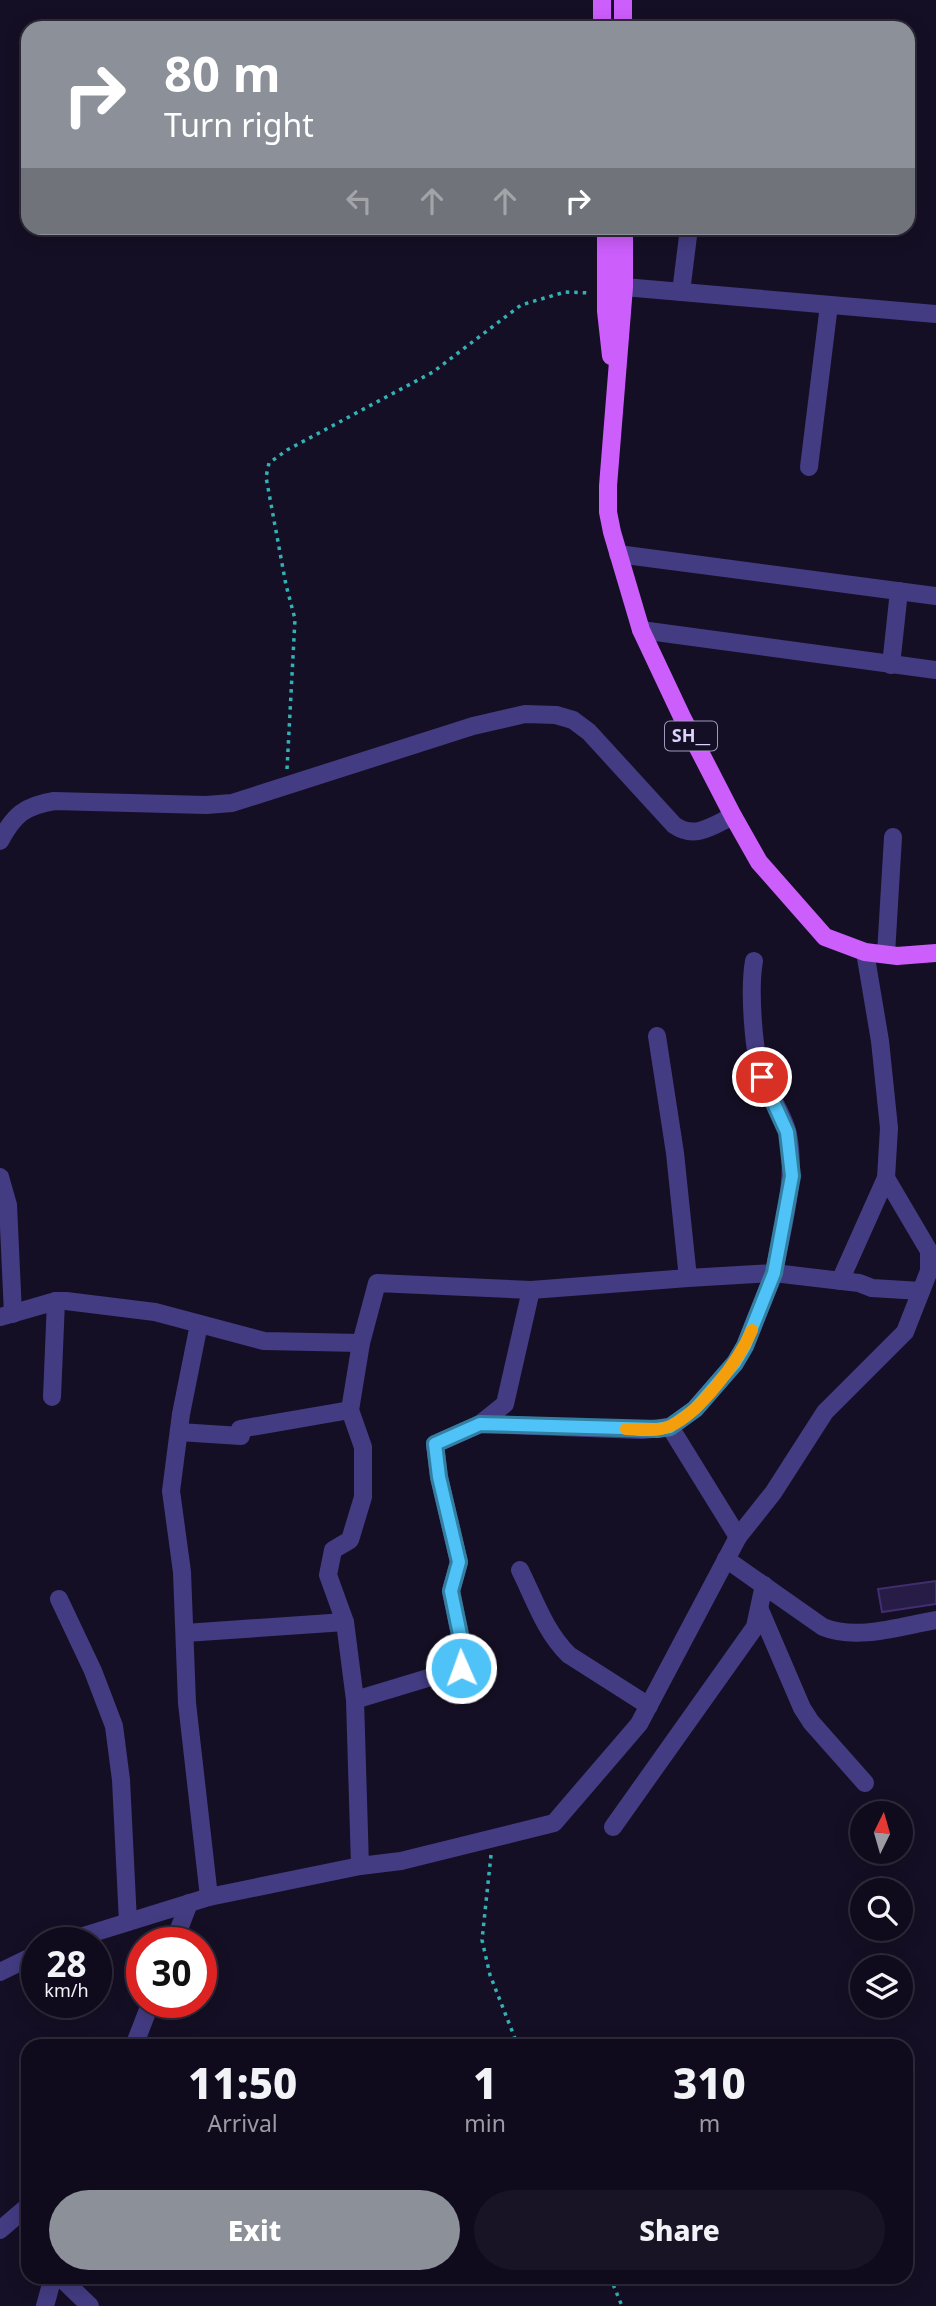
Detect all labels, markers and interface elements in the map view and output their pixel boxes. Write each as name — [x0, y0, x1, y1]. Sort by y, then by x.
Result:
text: 80 m — [164, 40, 281, 106]
icon: right — [49, 49, 140, 140]
text: Turn right — [164, 103, 314, 146]
icon: left — [340, 182, 378, 220]
icon: ahead — [413, 182, 451, 220]
icon: ahead — [486, 182, 524, 220]
icon: right — [559, 182, 597, 220]
road number: SH__ — [665, 722, 717, 750]
pin — [732, 1047, 792, 1107]
icon: arrive — [743, 1058, 781, 1096]
position arrow — [424, 1631, 498, 1705]
north arrow — [850, 1801, 914, 1864]
map controls — [850, 1801, 913, 2018]
button: search — [850, 1878, 913, 1941]
speed limit sign: 30 — [126, 1927, 217, 2018]
text: 28 — [46, 1940, 87, 1987]
button: layers — [850, 1955, 913, 2018]
text: km/h — [44, 1978, 89, 2002]
text: 11:50 — [188, 2054, 297, 2111]
text: 1 — [473, 2054, 497, 2111]
text: 310 — [673, 2054, 746, 2111]
text: Arrival — [208, 2107, 278, 2139]
text: min — [464, 2107, 506, 2139]
text: m — [699, 2107, 720, 2139]
button: Exit — [49, 2190, 460, 2270]
button: Share — [474, 2190, 885, 2270]

